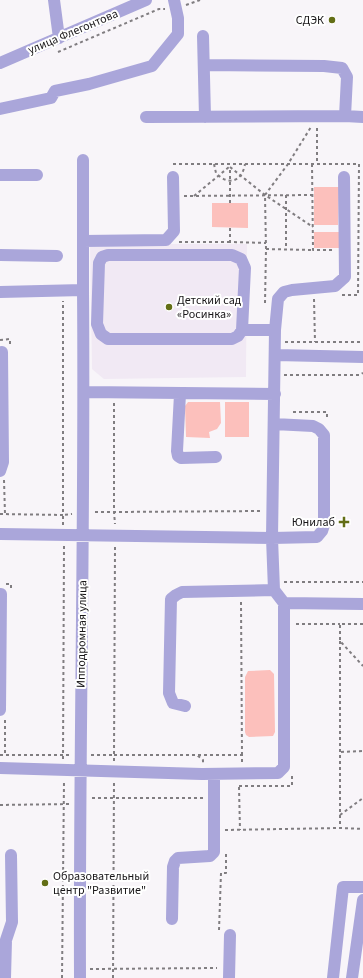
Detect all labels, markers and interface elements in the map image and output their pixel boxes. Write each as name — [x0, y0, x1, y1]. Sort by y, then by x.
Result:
street label: улица Флегонтова — [25, 5, 121, 59]
place label: СДЭК — [296, 12, 324, 29]
marker: СДЭК — [327, 15, 337, 25]
place label: Детский сад «Росинка» — [177, 292, 242, 323]
marker: Детский сад «Росинка» — [164, 302, 174, 312]
place label: Юнилаб — [292, 514, 335, 531]
marker: Юнилаб — [338, 516, 350, 528]
street label: Ипподромная улица — [73, 580, 91, 688]
place label: Образовательный центр "Развитие" — [53, 868, 149, 899]
marker: Образовательный центр "Развитие" — [40, 878, 50, 888]

